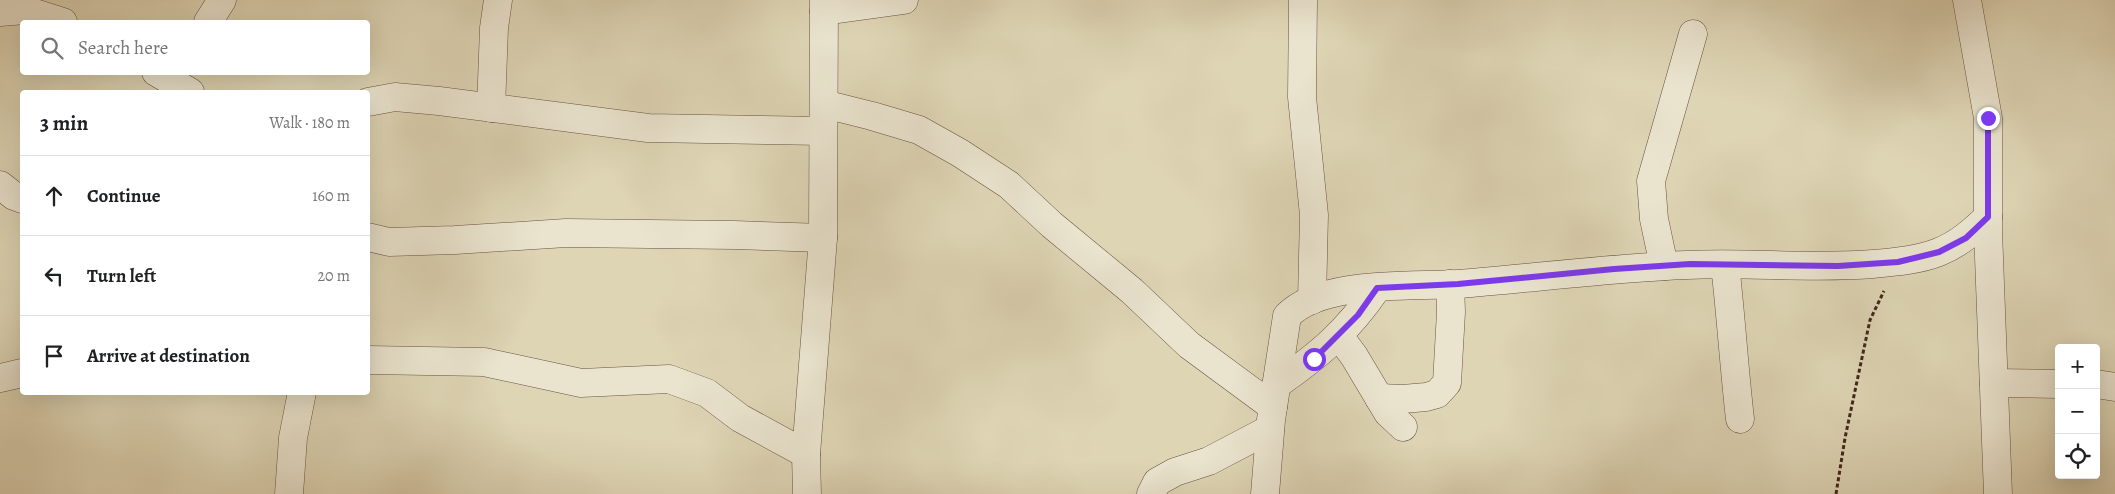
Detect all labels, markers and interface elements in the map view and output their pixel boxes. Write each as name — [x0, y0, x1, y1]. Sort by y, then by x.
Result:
search box — [20, 20, 370, 75]
icon: search — [38, 34, 66, 62]
text: Search here — [78, 35, 168, 61]
route end — [1977, 107, 2000, 130]
text: 3 min — [40, 109, 88, 137]
text: Walk · 180 m — [269, 112, 350, 134]
icon: ahead — [40, 182, 68, 210]
text: Continue — [87, 183, 161, 209]
text: 160 m — [312, 185, 350, 207]
icon: left — [40, 262, 68, 290]
text: Turn left — [87, 263, 156, 289]
text: 20 m — [317, 265, 350, 287]
icon: arrive — [40, 342, 68, 370]
text: Arrive at destination — [87, 343, 250, 369]
map controls — [2055, 344, 2100, 479]
button: + — [2055, 344, 2100, 389]
route start — [1303, 348, 1326, 371]
button: − — [2055, 389, 2100, 434]
button: locate — [2055, 434, 2100, 479]

